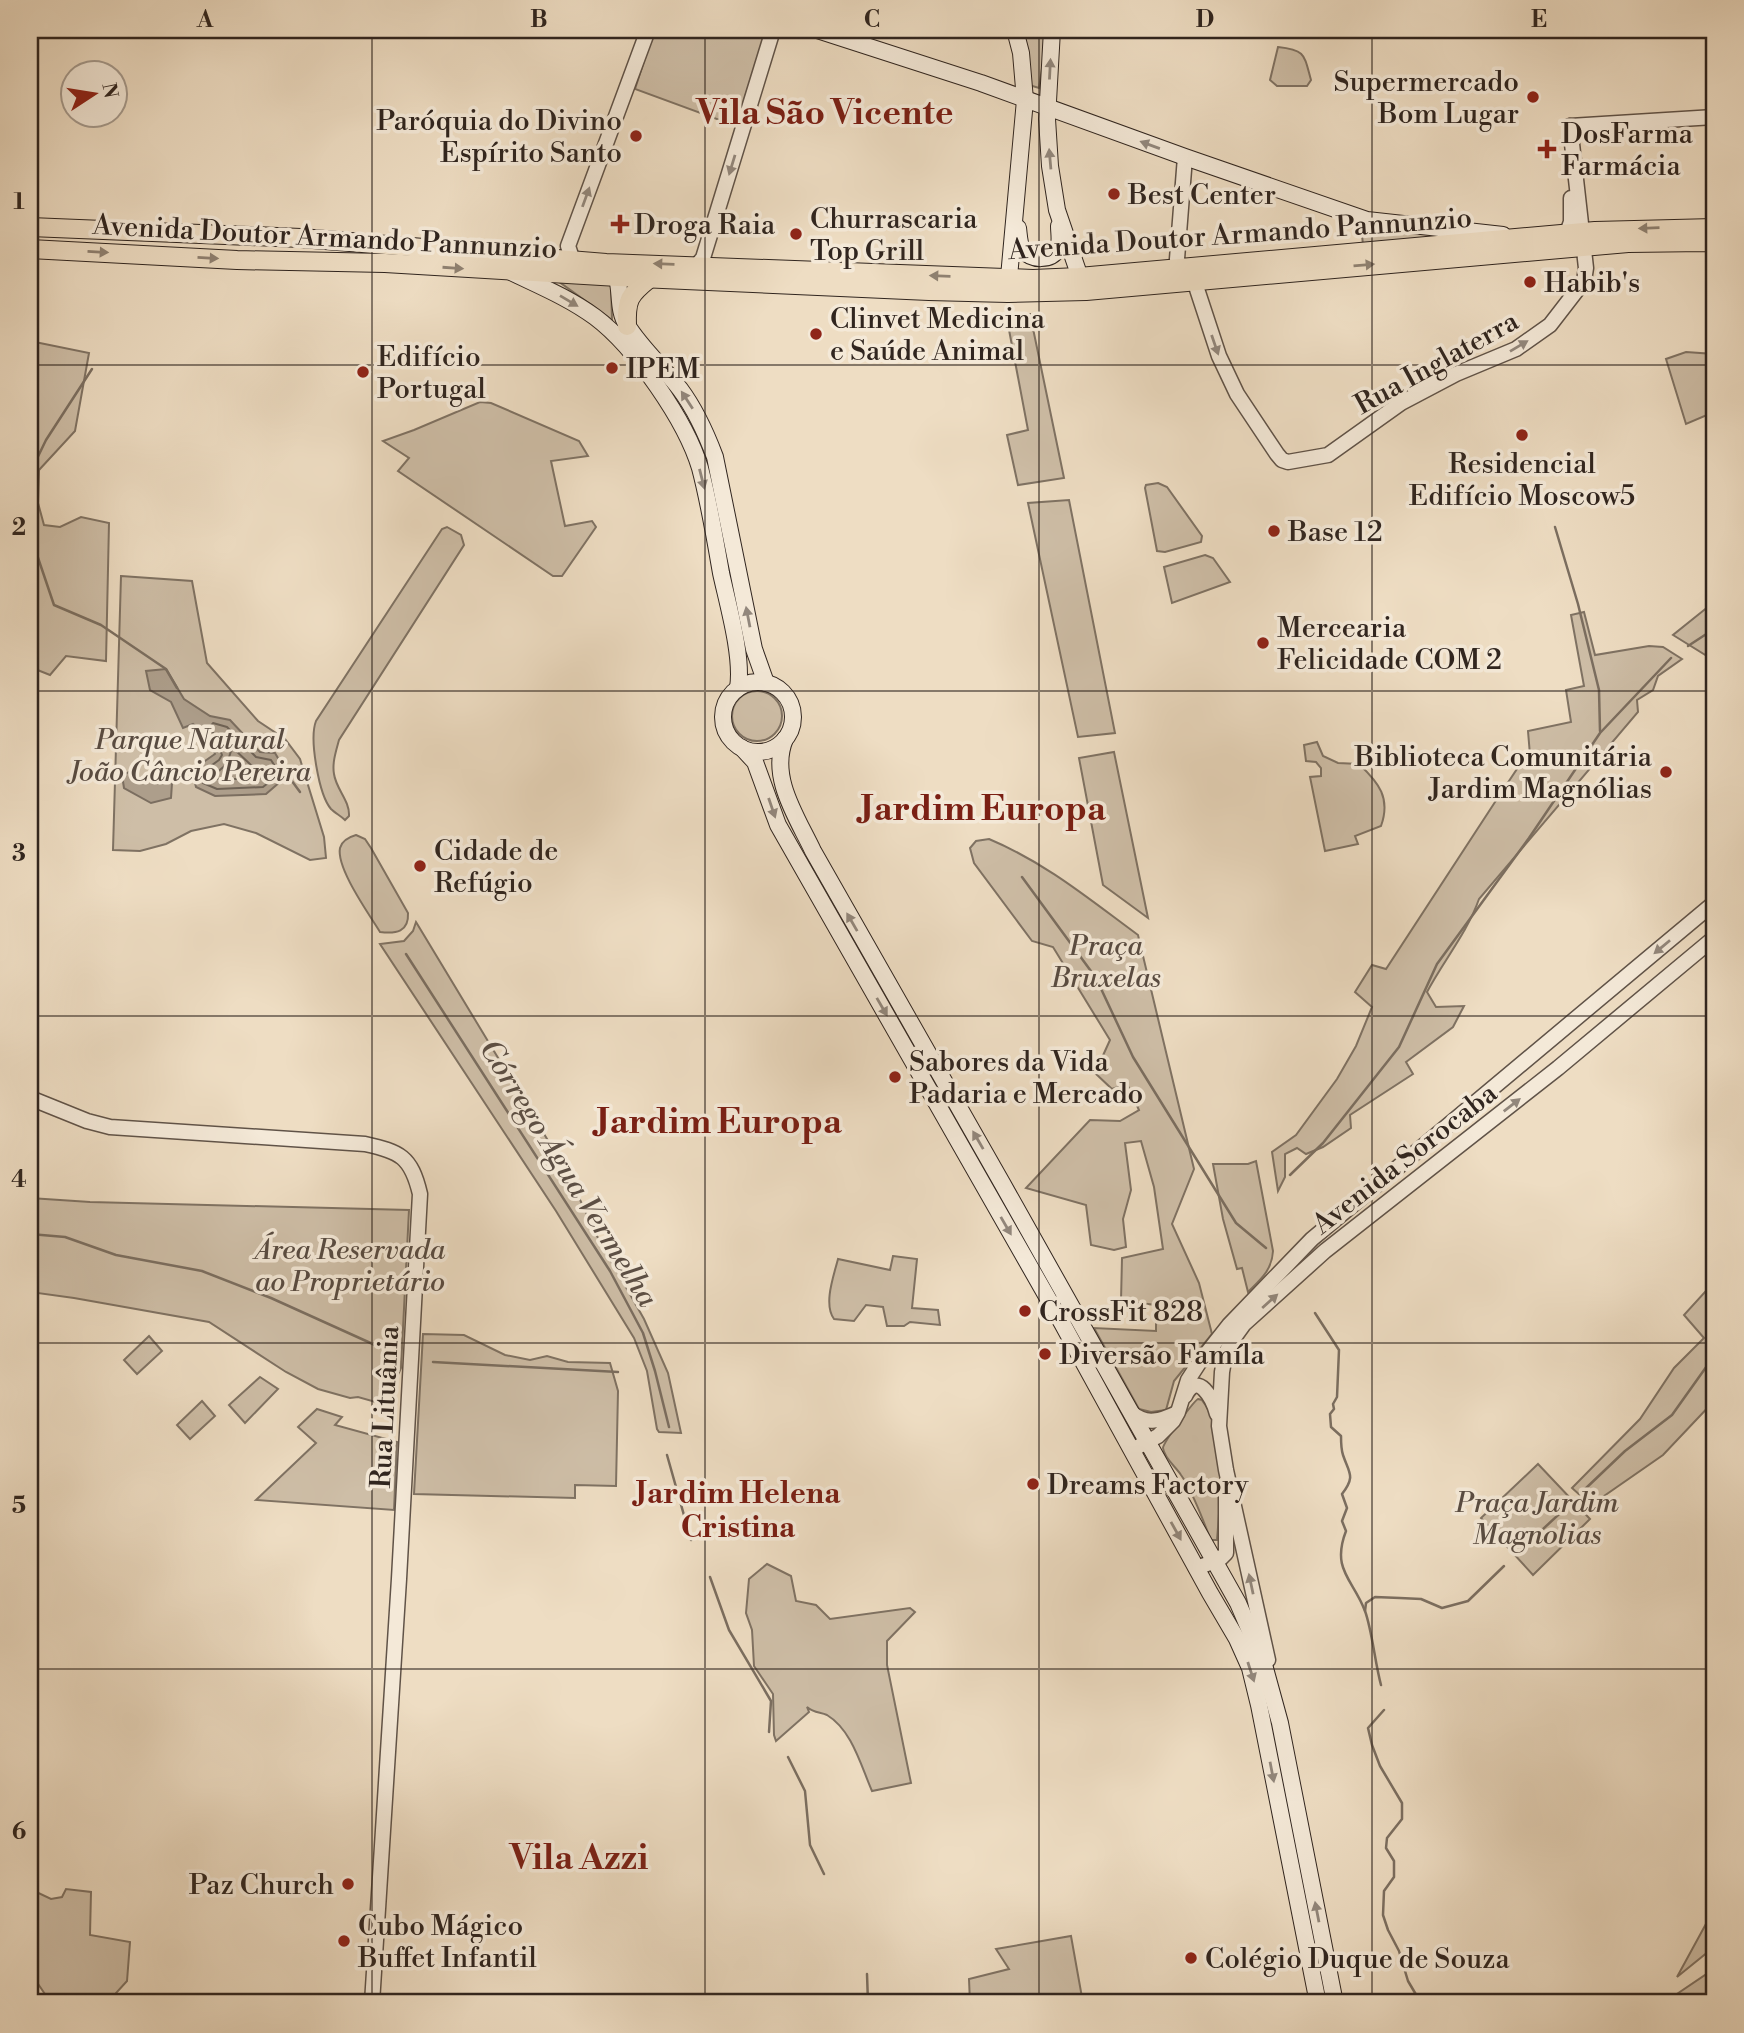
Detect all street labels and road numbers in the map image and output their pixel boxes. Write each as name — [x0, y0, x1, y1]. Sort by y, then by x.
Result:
street label: Avenida Doutor Armando Pannunzio — [1006, 201, 1473, 268]
street label: Avenida Doutor Armando Pannunzio — [91, 208, 558, 267]
street label: Rua Inglaterra — [1349, 303, 1526, 423]
street label: Avenida Sorocaba — [1305, 1076, 1505, 1243]
street label: Rua Lituânia — [364, 1324, 407, 1489]

